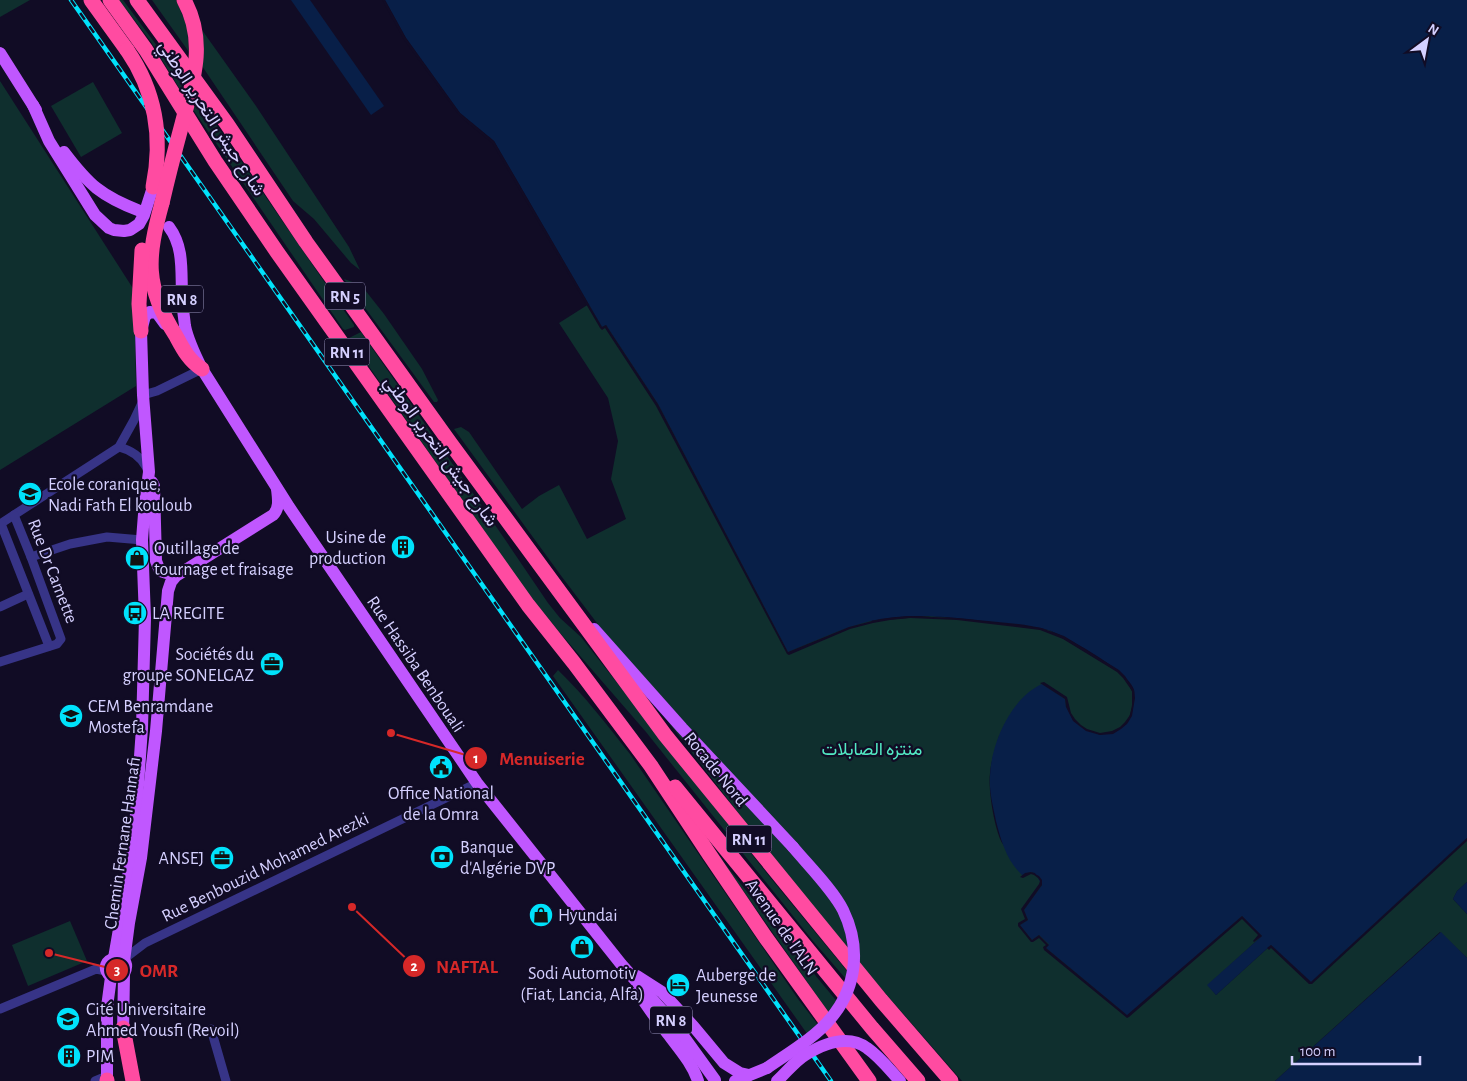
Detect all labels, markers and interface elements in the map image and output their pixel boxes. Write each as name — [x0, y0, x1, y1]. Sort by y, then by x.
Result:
north arrow — [1402, 15, 1452, 65]
text: N — [1426, 21, 1441, 38]
street label: شارع جيش التحرير الوطني — [150, 38, 268, 202]
road number: RN 5 — [325, 282, 365, 310]
road number: RN 8 — [161, 286, 203, 312]
road number: RN 11 — [324, 338, 370, 366]
street label: شارع جيش التحرير الوطني — [376, 373, 501, 533]
place label: Ecole coranique, Nadi Fath El kouloub — [48, 476, 192, 515]
school or university icon: Ecole coranique, Nadi Fath El kouloub — [17, 481, 43, 507]
street label: Rue Dr Camette — [24, 517, 80, 626]
place label: Usine de production — [309, 529, 386, 568]
building icon: Usine de production — [390, 534, 416, 560]
place label: Outillage de tournage et fraisage — [154, 540, 294, 579]
shop icon: Outillage de tournage et fraisage — [124, 545, 150, 571]
street label: Rue Hassiba Benbouali — [363, 593, 467, 736]
bus stop icon: LA REGITE — [122, 600, 148, 626]
place label: LA REGITE — [152, 605, 224, 623]
place label: Sociétés du groupe SONELGAZ — [123, 646, 254, 685]
office icon: Sociétés du groupe SONELGAZ — [259, 651, 285, 677]
place label: CEM Benramdane Mostefa — [88, 698, 213, 737]
school or university icon: CEM Benramdane Mostefa — [58, 703, 84, 729]
street label: Rocade Nord — [680, 729, 750, 810]
callout: Menuiserie — [464, 741, 594, 775]
park label: منتزه الصابلات — [822, 741, 922, 760]
text: Menuiserie — [499, 750, 585, 769]
text: 1 — [473, 751, 479, 766]
public building icon: Office National de la Omra — [428, 754, 454, 780]
street label: Chemin Fernane Hannafi — [102, 756, 144, 930]
place label: Office National de la Omra — [388, 785, 494, 824]
street label: Rue Benbouzid Mohamed Arezki — [159, 810, 372, 926]
road number: RN 11 — [726, 826, 772, 852]
place label: Banque d'Algérie DVP — [460, 839, 555, 878]
bank icon: Banque d'Algérie DVP — [429, 844, 455, 870]
office icon: ANSEJ — [209, 845, 235, 871]
place label: ANSEJ — [159, 850, 204, 868]
street label: Avenue de l'ALN — [742, 876, 821, 979]
shop icon: Hyundai — [528, 902, 554, 928]
place label: Hyundai — [558, 907, 618, 925]
shop icon: Sodi Automotiv (Fiat, Lancia, Alfa) — [569, 934, 595, 960]
callout: NAFTAL — [401, 949, 508, 983]
callout: OMR — [105, 953, 188, 987]
text: NAFTAL — [436, 958, 499, 977]
text: 2 — [410, 959, 418, 974]
text: OMR — [140, 962, 178, 981]
text: 3 — [114, 963, 120, 978]
place label: Sodi Automotiv (Fiat, Lancia, Alfa) — [520, 965, 644, 1004]
place label: Auberge de Jeunesse — [696, 967, 776, 1006]
hotel icon: Auberge de Jeunesse — [665, 972, 691, 998]
place label: Cité Universitaire Ahmed Yousfi (Revoil) — [86, 1001, 240, 1040]
school or university icon: Cité Universitaire Ahmed Yousfi (Revoil) — [55, 1006, 81, 1032]
road number: RN 8 — [650, 1006, 692, 1034]
scale bar — [1292, 1034, 1420, 1066]
building icon: PIM — [56, 1043, 82, 1069]
text: 100 m — [1300, 1044, 1335, 1059]
place label: PIM — [86, 1048, 114, 1066]

